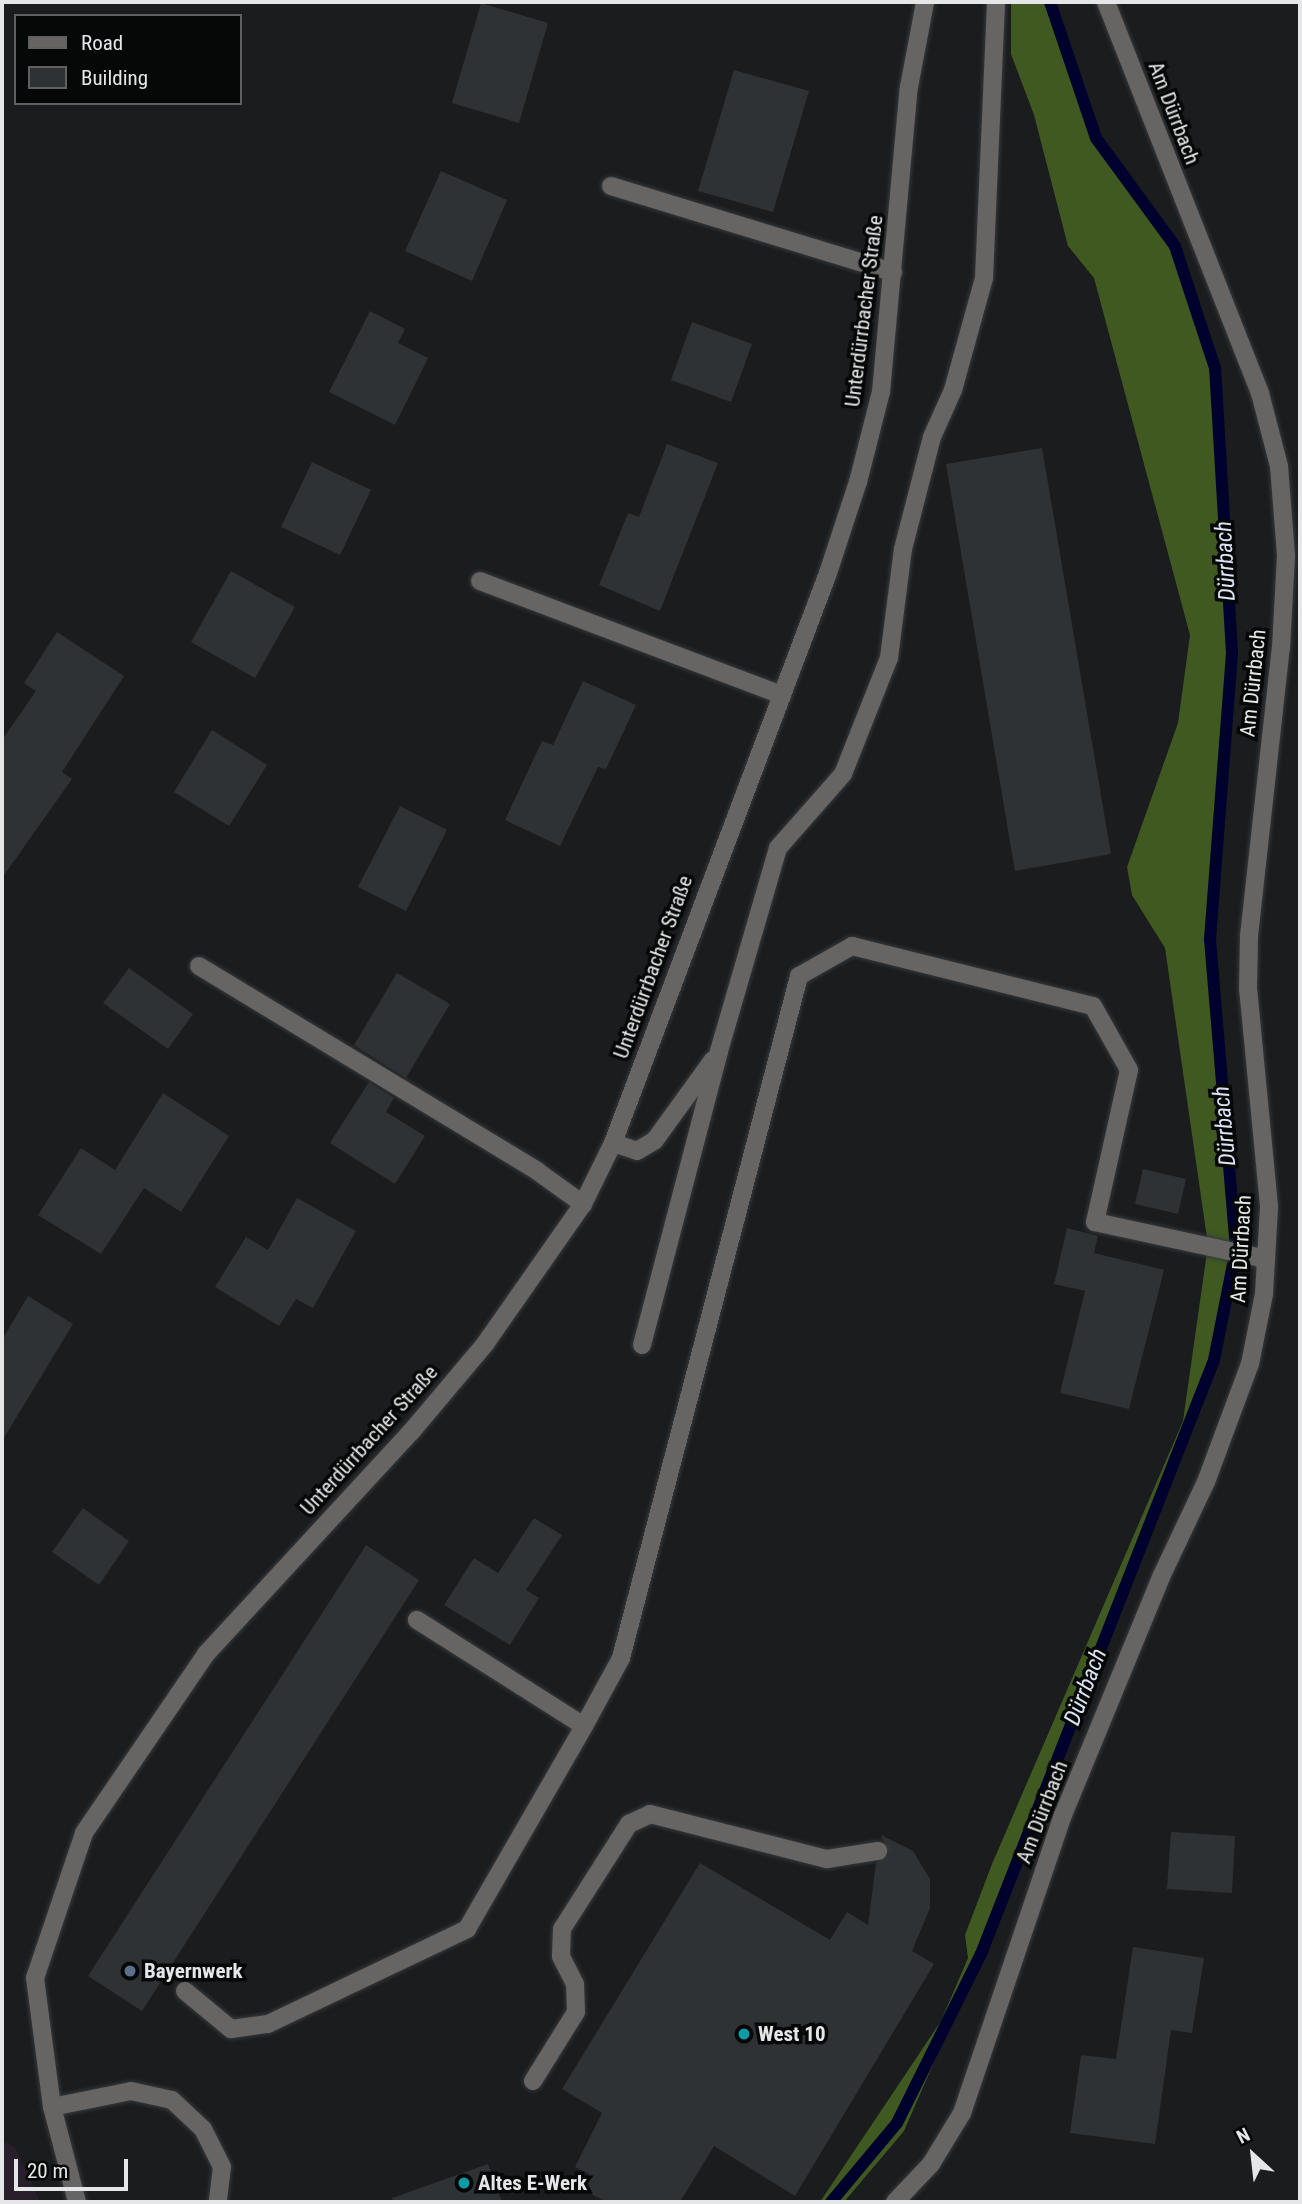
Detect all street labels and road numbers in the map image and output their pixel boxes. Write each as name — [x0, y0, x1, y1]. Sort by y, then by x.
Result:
street label: Am Dürrbach — [1143, 58, 1205, 168]
street label: Unterdürrbacher Straße — [840, 214, 888, 408]
street label: Am Dürrbach — [1235, 628, 1271, 738]
street label: Unterdürrbacher Straße — [608, 872, 698, 1062]
street label: Am Dürrbach — [1226, 1194, 1256, 1304]
street label: Unterdürrbacher Straße — [295, 1360, 443, 1520]
street label: Am Dürrbach — [1011, 1757, 1073, 1867]

